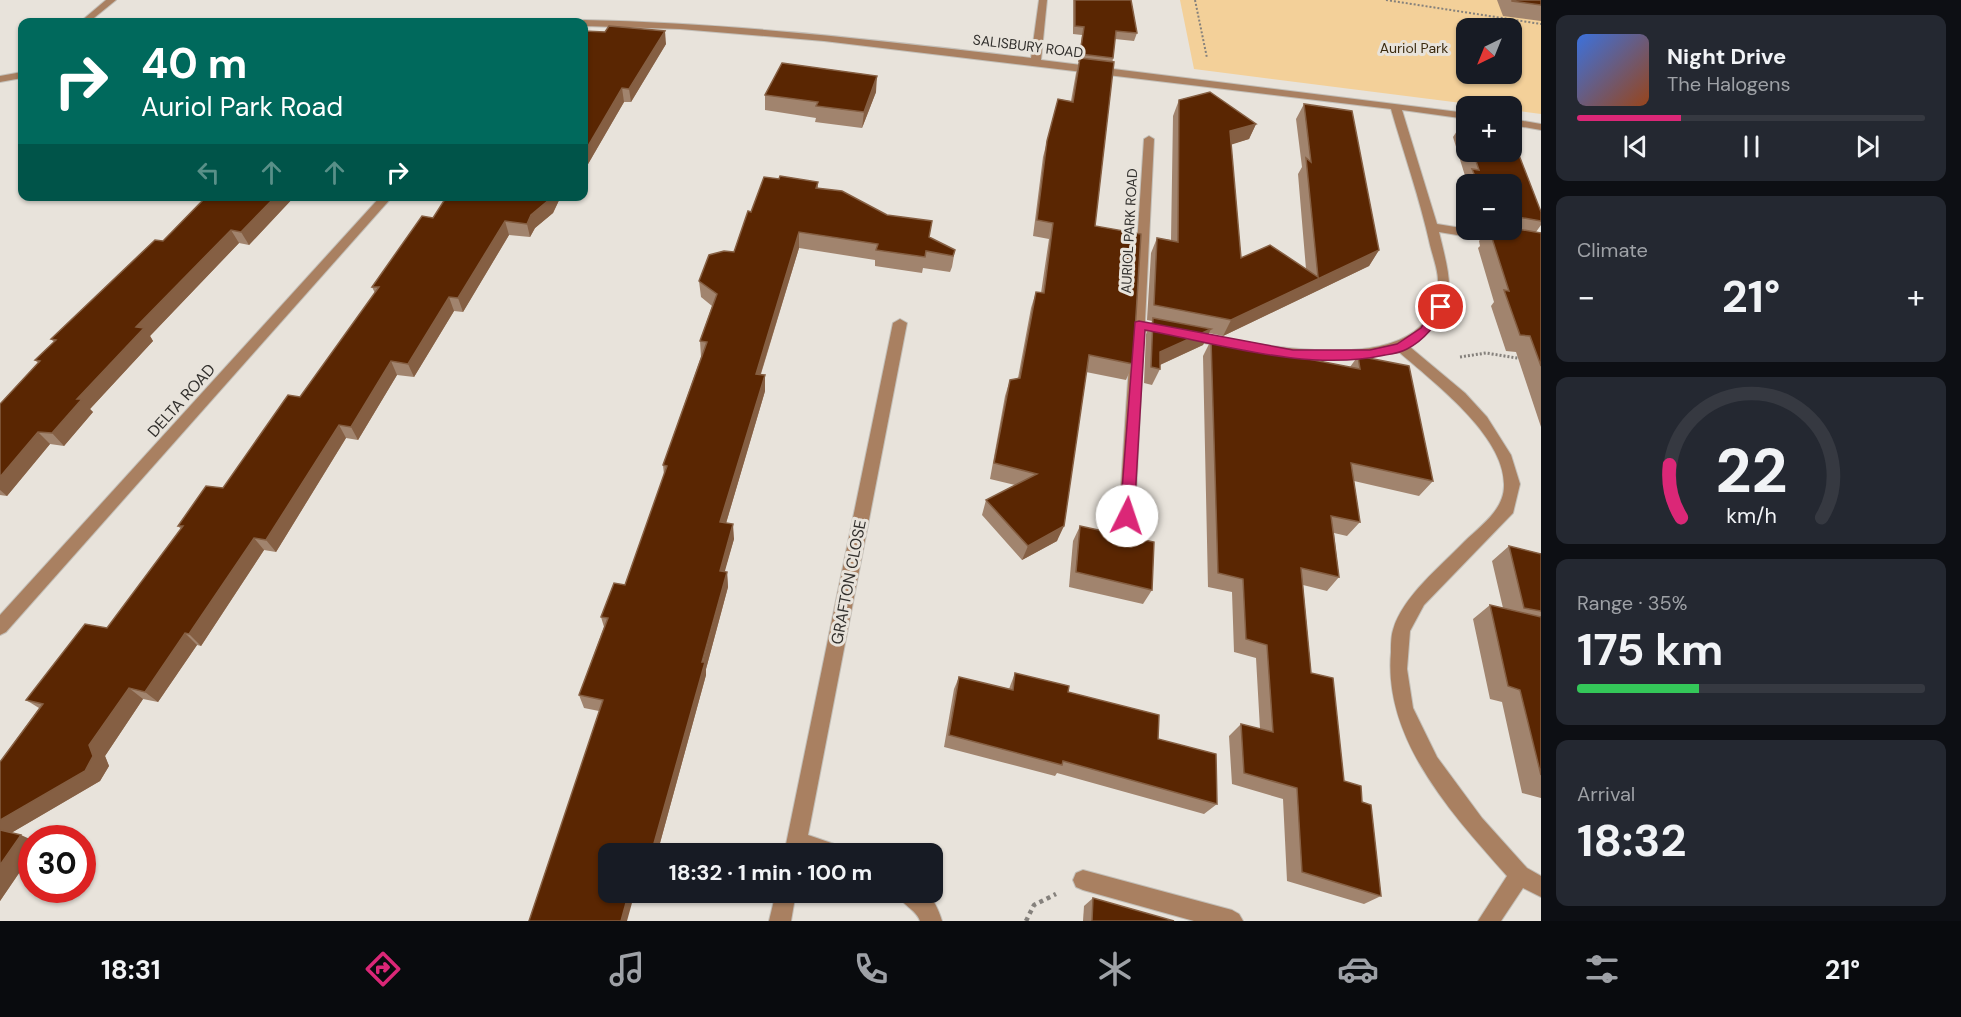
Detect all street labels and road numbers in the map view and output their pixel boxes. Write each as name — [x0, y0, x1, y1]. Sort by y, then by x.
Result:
street label: SALISBURY ROAD — [972, 30, 1084, 62]
street label: AURIOL PARK ROAD — [1117, 168, 1141, 294]
street label: DELTA ROAD — [143, 359, 220, 442]
street label: GRAFTON CLOSE — [826, 518, 871, 646]

